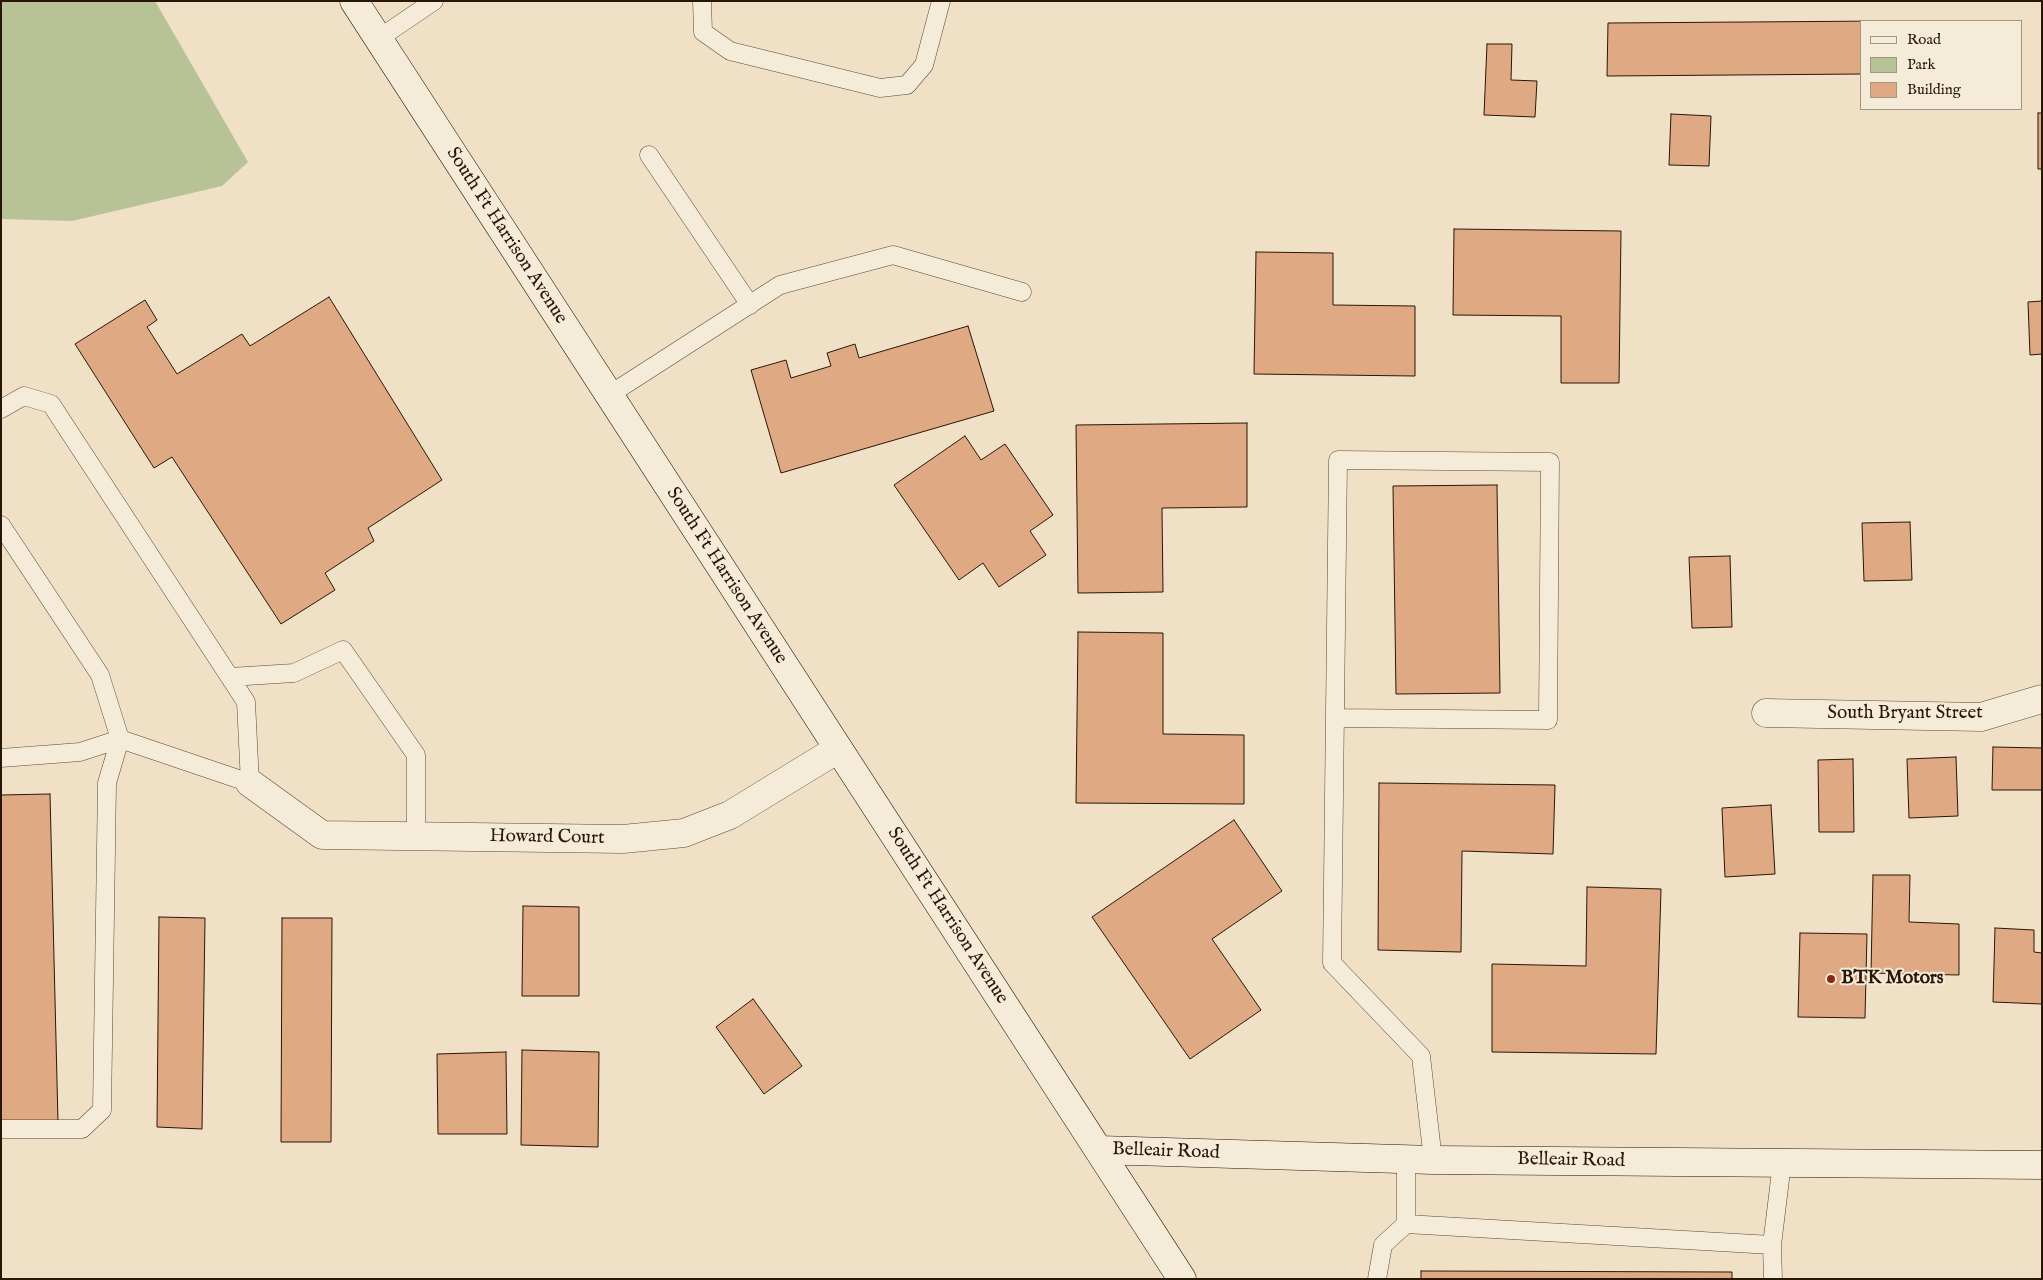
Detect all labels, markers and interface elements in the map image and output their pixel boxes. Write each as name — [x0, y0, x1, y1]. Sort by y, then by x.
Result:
legend — [1860, 20, 2023, 110]
text: Road — [1907, 30, 1941, 49]
text: Park — [1907, 55, 1936, 74]
text: Building — [1907, 80, 1961, 99]
street label: South Ft Harrison Avenue — [440, 143, 572, 329]
street label: South Ft Harrison Avenue — [660, 483, 792, 669]
street label: South Bryant Street — [1827, 703, 1983, 725]
street label: South Ft Harrison Avenue — [881, 823, 1013, 1009]
street label: Howard Court — [489, 826, 605, 850]
place label: BTK Motors — [1841, 968, 1944, 990]
marker: BTK Motors — [1825, 973, 1837, 985]
street label: Belleair Road — [1112, 1139, 1220, 1165]
street label: Belleair Road — [1517, 1149, 1625, 1173]

